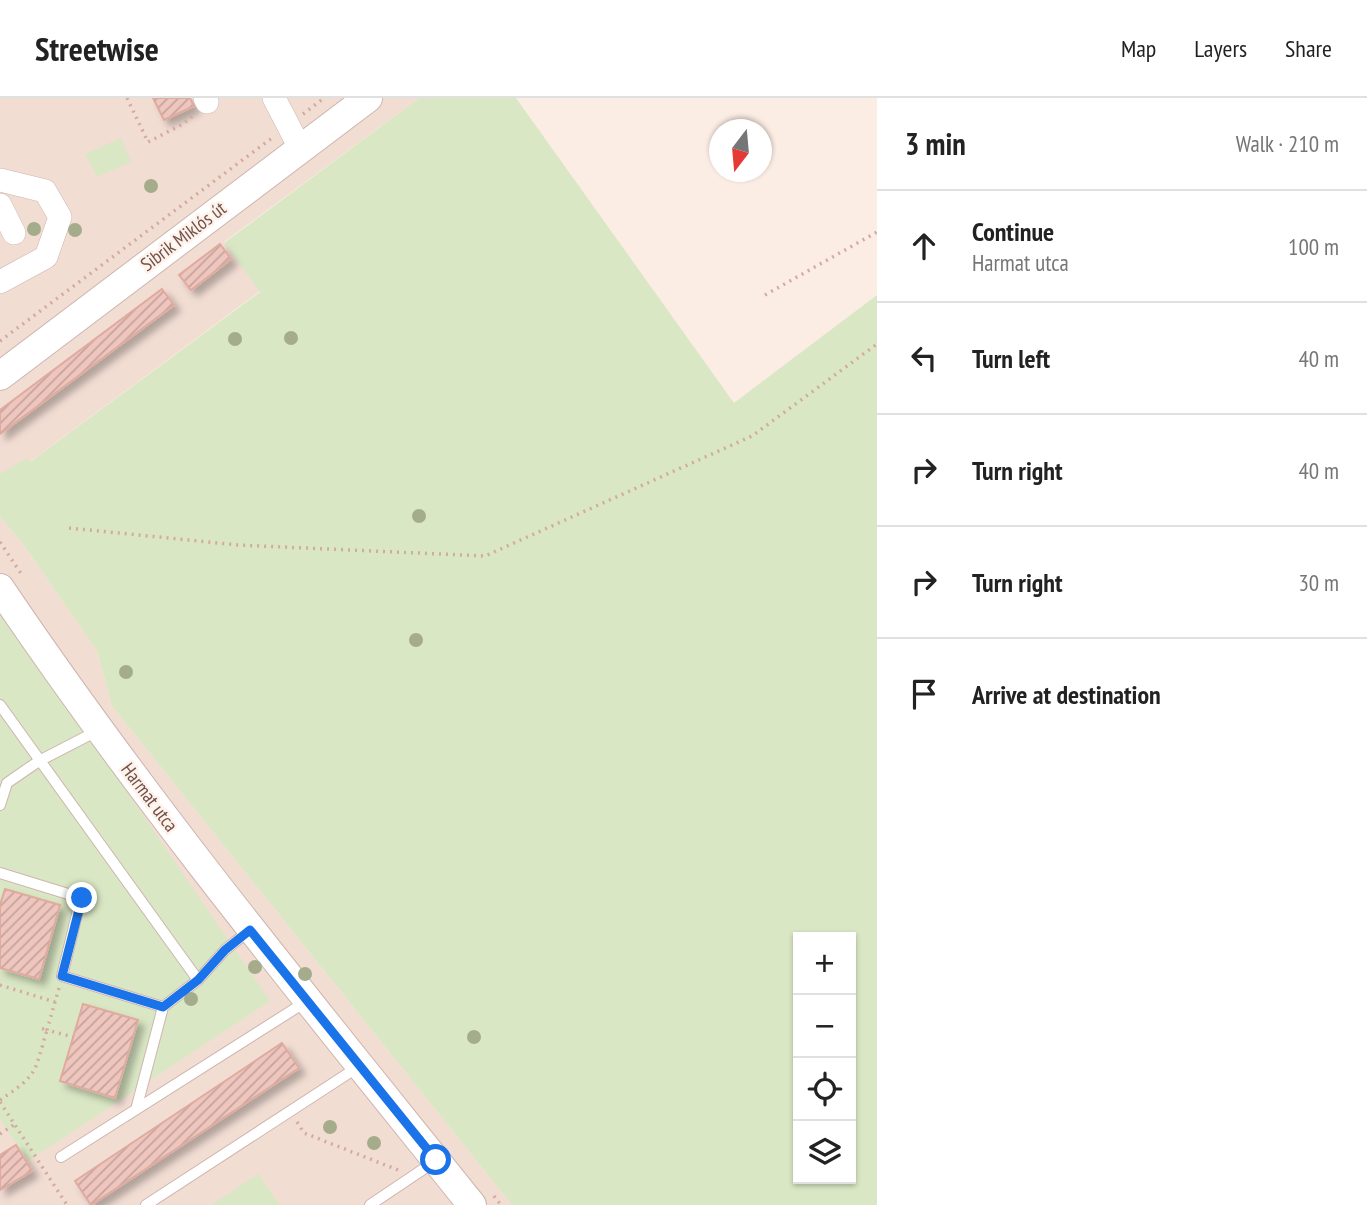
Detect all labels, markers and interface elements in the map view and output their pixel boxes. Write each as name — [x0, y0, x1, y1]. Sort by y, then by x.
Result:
text: Streetwise — [35, 27, 159, 70]
text: Map — [1121, 33, 1156, 64]
text: Layers — [1194, 33, 1247, 64]
text: Share — [1285, 33, 1332, 64]
north arrow — [709, 119, 772, 182]
text: 3 min — [905, 124, 966, 163]
text: Walk · 210 m — [1236, 129, 1339, 158]
street label: Sibrik Miklós út — [135, 196, 231, 276]
text: Continue — [972, 215, 1054, 248]
icon: ahead — [905, 227, 943, 265]
text: 100 m — [1288, 232, 1339, 261]
text: Harmat utca — [972, 248, 1069, 277]
icon: left — [905, 339, 943, 377]
text: Turn left — [972, 342, 1050, 375]
text: 40 m — [1298, 344, 1339, 373]
icon: right — [905, 451, 943, 489]
text: Turn right — [972, 454, 1063, 487]
text: 40 m — [1298, 456, 1339, 485]
icon: right — [905, 563, 943, 601]
text: Turn right — [972, 566, 1063, 599]
text: 30 m — [1298, 568, 1339, 597]
icon: arrive — [905, 675, 943, 713]
text: Arrive at destination — [972, 678, 1161, 711]
street label: Harmat utca — [116, 758, 184, 836]
route end — [66, 882, 97, 913]
map controls — [793, 932, 856, 1184]
button: + — [793, 932, 856, 995]
button: − — [793, 995, 856, 1058]
button: locate — [793, 1058, 856, 1121]
button: layers — [793, 1121, 856, 1184]
route start — [420, 1144, 451, 1175]

